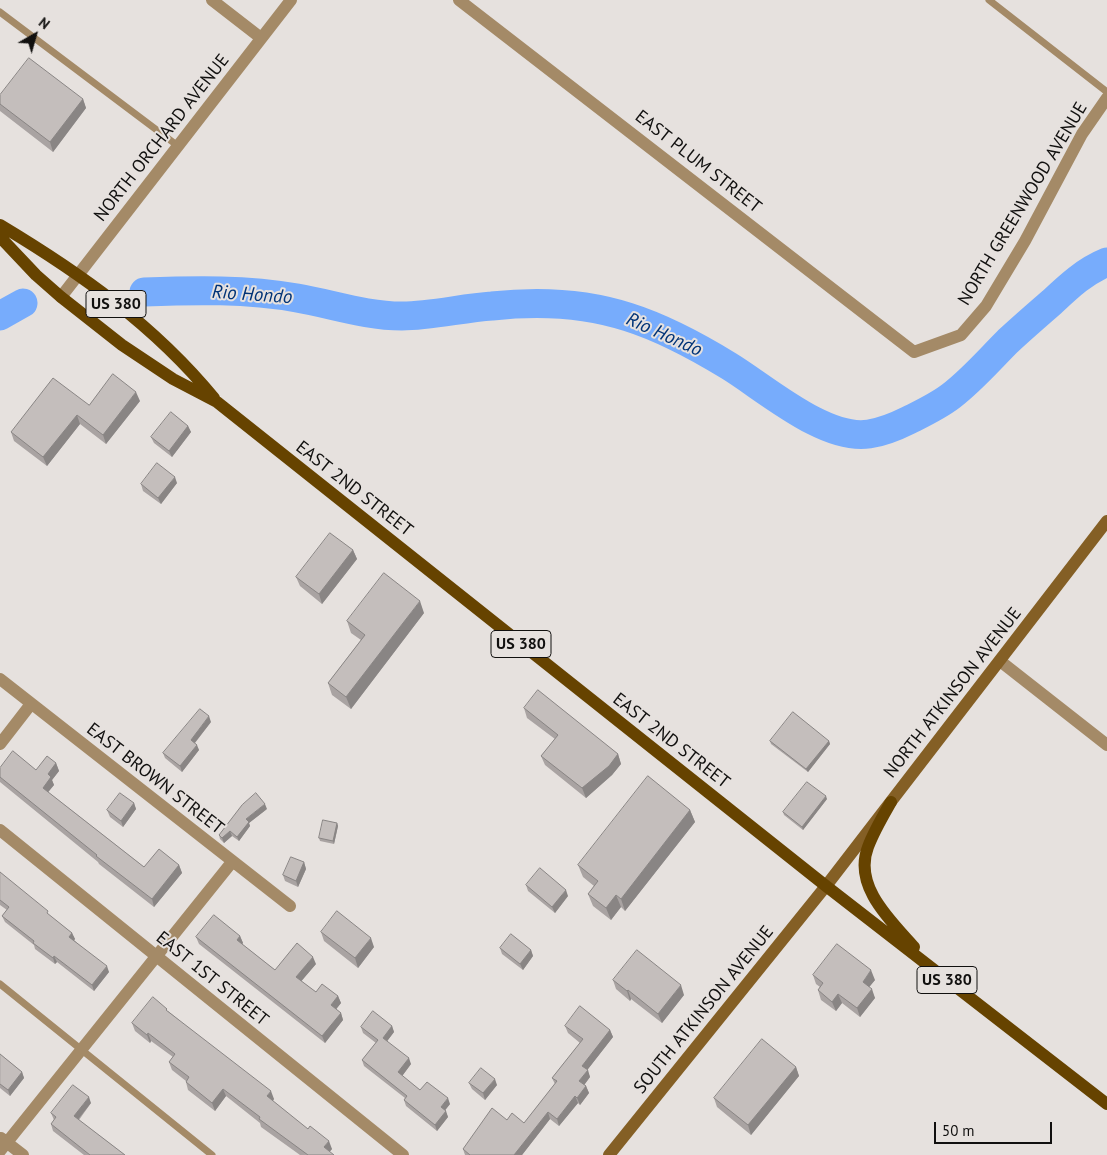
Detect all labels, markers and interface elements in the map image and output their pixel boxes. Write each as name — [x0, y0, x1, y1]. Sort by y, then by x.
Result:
north arrow — [10, 10, 60, 60]
text: N — [35, 13, 53, 33]
street label: NORTH ORCHARD AVENUE — [90, 50, 234, 226]
street label: NORTH GREENWOOD AVENUE — [954, 99, 1092, 309]
street label: EAST PLUM STREET — [631, 106, 765, 218]
water label: Rio Hondo — [211, 281, 293, 309]
road number: US 380 — [86, 290, 146, 318]
water label: Rio Hondo — [623, 308, 705, 362]
street label: EAST 2ND STREET — [291, 437, 417, 541]
street label: NORTH ATKINSON AVENUE — [880, 603, 1026, 783]
road number: US 380 — [491, 630, 551, 658]
street label: EAST 2ND STREET — [608, 689, 734, 793]
street label: EAST BROWN STREET — [82, 719, 228, 839]
street label: SOUTH ATKINSON AVENUE — [630, 922, 778, 1098]
street label: EAST 1ST STREET — [151, 927, 273, 1031]
road number: US 380 — [917, 966, 977, 994]
scale bar — [937, 1112, 1054, 1144]
text: 50 m — [942, 1121, 975, 1140]

